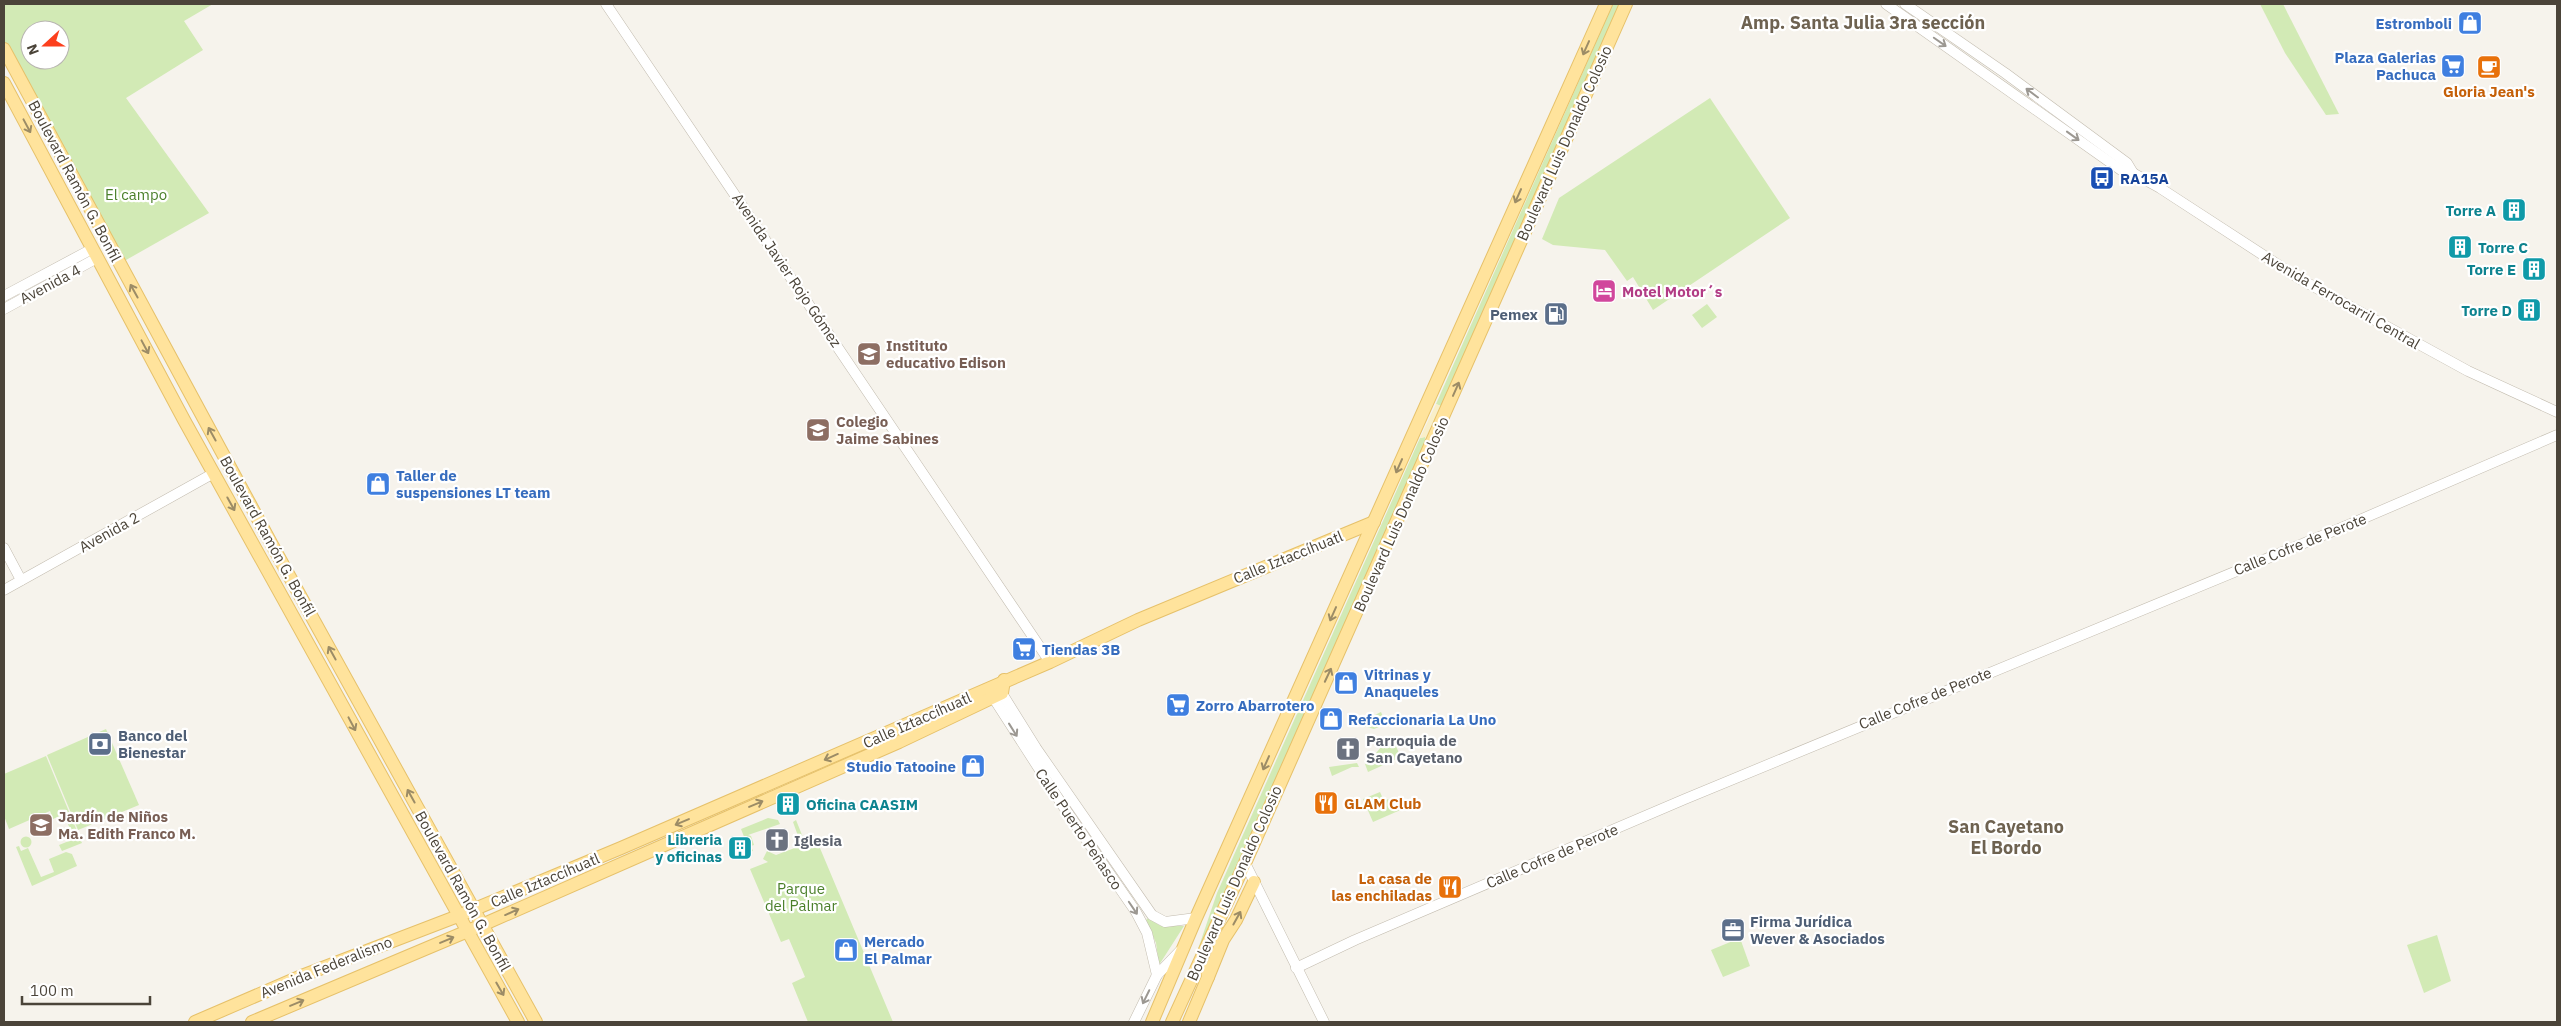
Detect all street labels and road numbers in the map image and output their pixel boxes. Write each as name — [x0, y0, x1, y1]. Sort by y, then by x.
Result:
street label: Boulevard Luis Donaldo Colosio — [1512, 42, 1616, 244]
street label: Boulevard Ramón G. Bonfil — [24, 97, 126, 265]
street label: Avenida Javier Rojo Gómez — [728, 189, 846, 351]
street label: Avenida Ferrocarril Central — [2258, 247, 2424, 353]
street label: Avenida 4 — [16, 260, 84, 308]
street label: Boulevard Luis Donaldo Colosio — [1349, 413, 1453, 615]
street label: Boulevard Ramón G. Bonfil — [216, 453, 320, 619]
street label: Avenida 2 — [75, 508, 143, 556]
street label: Calle Cofre de Perote — [2231, 509, 2369, 579]
street label: Calle Iztaccíhuatl — [1230, 526, 1346, 588]
street label: Calle Cofre de Perote — [1856, 663, 1994, 733]
street label: Calle Iztaccíhuatl — [860, 688, 974, 752]
street label: Calle Puerto Peñasco — [1031, 765, 1127, 893]
street label: Boulevard Luis Donaldo Colosio — [1182, 782, 1286, 984]
street label: Boulevard Ramón G. Bonfil — [411, 808, 515, 974]
street label: Calle Cofre de Perote — [1483, 820, 1621, 892]
street label: Calle Iztaccíhuatl — [488, 848, 602, 912]
street label: Avenida Federalismo — [257, 932, 395, 1002]

